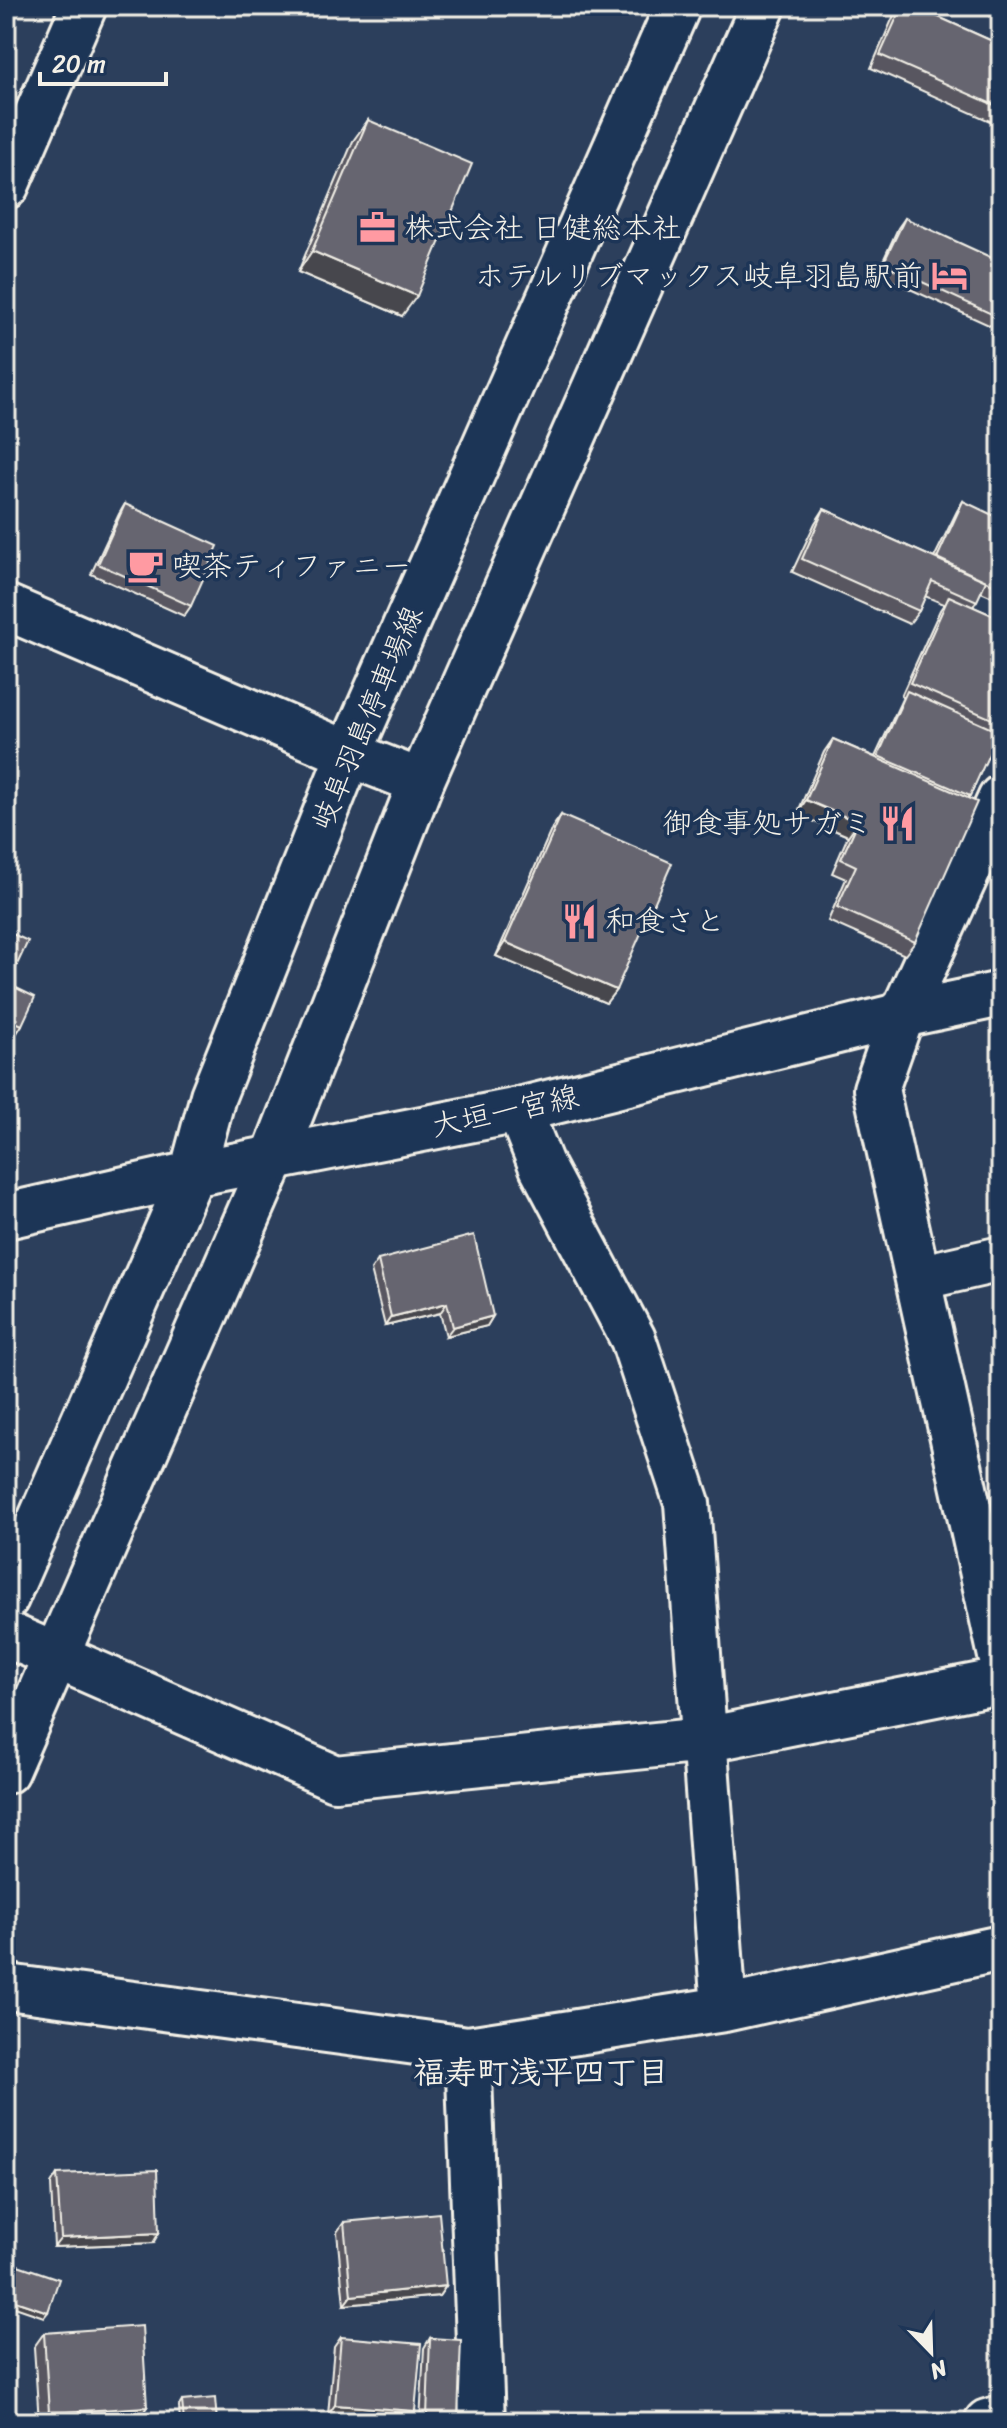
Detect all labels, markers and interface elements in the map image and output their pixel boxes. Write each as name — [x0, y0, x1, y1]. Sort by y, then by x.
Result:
scale bar — [40, 36, 166, 86]
text: 20 m — [52, 43, 106, 85]
place label: 株式会社 日健総本社 — [404, 201, 682, 255]
office icon: 株式会社 日健総本社 — [359, 209, 397, 247]
place label: ホテルリブマックス岐阜羽島駅前 — [475, 249, 923, 303]
hotel icon: ホテルリブマックス岐阜羽島駅前 — [930, 257, 968, 295]
place label: 喫茶ティファニー — [172, 539, 411, 593]
cafe icon: 喫茶ティファニー — [127, 547, 165, 585]
street label: 岐阜羽島停車場線 — [295, 597, 439, 839]
place label: 御食事処サガミ — [662, 796, 872, 850]
restaurant icon: 御食事処サガミ — [879, 804, 917, 842]
place label: 和食さと — [605, 894, 725, 948]
restaurant icon: 和食さと — [560, 902, 598, 940]
street label: 大垣一宮線 — [426, 1069, 584, 1153]
district label: 福寿町浅平四丁目 — [413, 2044, 669, 2101]
north arrow — [891, 2312, 971, 2392]
text: N — [923, 2349, 954, 2391]

